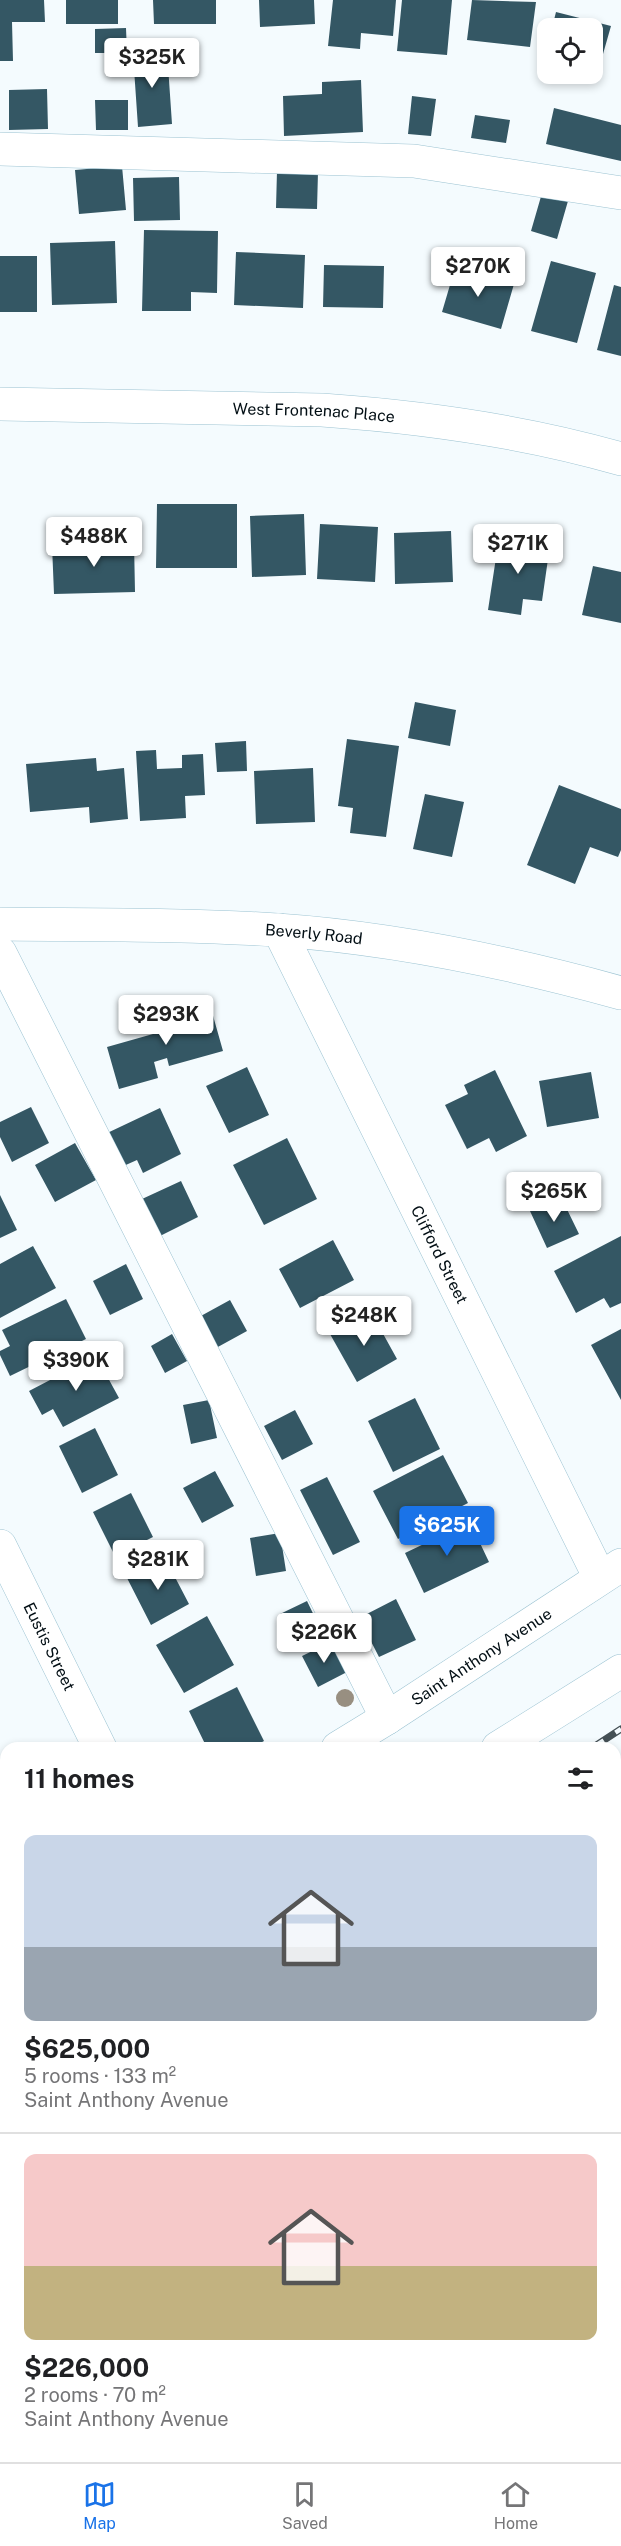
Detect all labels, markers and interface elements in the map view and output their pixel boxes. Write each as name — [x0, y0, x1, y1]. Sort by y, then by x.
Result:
map controls — [537, 18, 603, 84]
button: locate — [537, 18, 603, 84]
pin: $325K — [110, 38, 194, 89]
text: $325K — [118, 45, 186, 69]
pin: $270K — [436, 247, 520, 298]
text: $270K — [445, 254, 511, 278]
street label: West Frontenac Place — [233, 399, 396, 426]
pin: $488K — [52, 517, 136, 568]
text: $488K — [60, 524, 128, 548]
pin: $271K — [476, 524, 560, 575]
text: $271K — [487, 531, 549, 555]
street label: Beverly Road — [264, 920, 364, 948]
pin: $293K — [124, 995, 208, 1046]
text: $293K — [132, 1002, 200, 1026]
pin: $265K — [512, 1172, 596, 1223]
text: $265K — [520, 1179, 588, 1203]
street label: Clifford Street — [407, 1202, 472, 1307]
pin: $248K — [322, 1296, 406, 1347]
text: $248K — [330, 1303, 398, 1327]
pin: $390K — [34, 1341, 118, 1392]
text: $390K — [42, 1348, 110, 1372]
pin: $625K — [405, 1506, 489, 1557]
text: $625K — [413, 1513, 481, 1537]
pin: $281K — [116, 1540, 200, 1591]
text: $281K — [127, 1547, 189, 1571]
street label: Eustis Street — [20, 1599, 79, 1694]
street label: Saint Anthony Avenue — [407, 1604, 555, 1709]
pin: $226K — [282, 1613, 366, 1664]
text: $226K — [291, 1620, 357, 1644]
icon: filters — [564, 1762, 597, 1795]
text: 11 homes — [24, 1763, 134, 1794]
icon: home — [257, 1874, 365, 1982]
text: $625,000 — [24, 2033, 150, 2064]
text: 5 rooms · 133 m² — [24, 2064, 176, 2088]
text: Saint Anthony Avenue — [24, 2088, 229, 2112]
icon: home — [257, 2193, 365, 2301]
text: $226,000 — [24, 2352, 149, 2383]
text: 2 rooms · 70 m² — [24, 2383, 166, 2407]
text: Saint Anthony Avenue — [24, 2407, 229, 2431]
tab: Map — [83, 2478, 116, 2533]
tab: Saved — [282, 2478, 328, 2533]
tab: Home — [494, 2478, 538, 2533]

